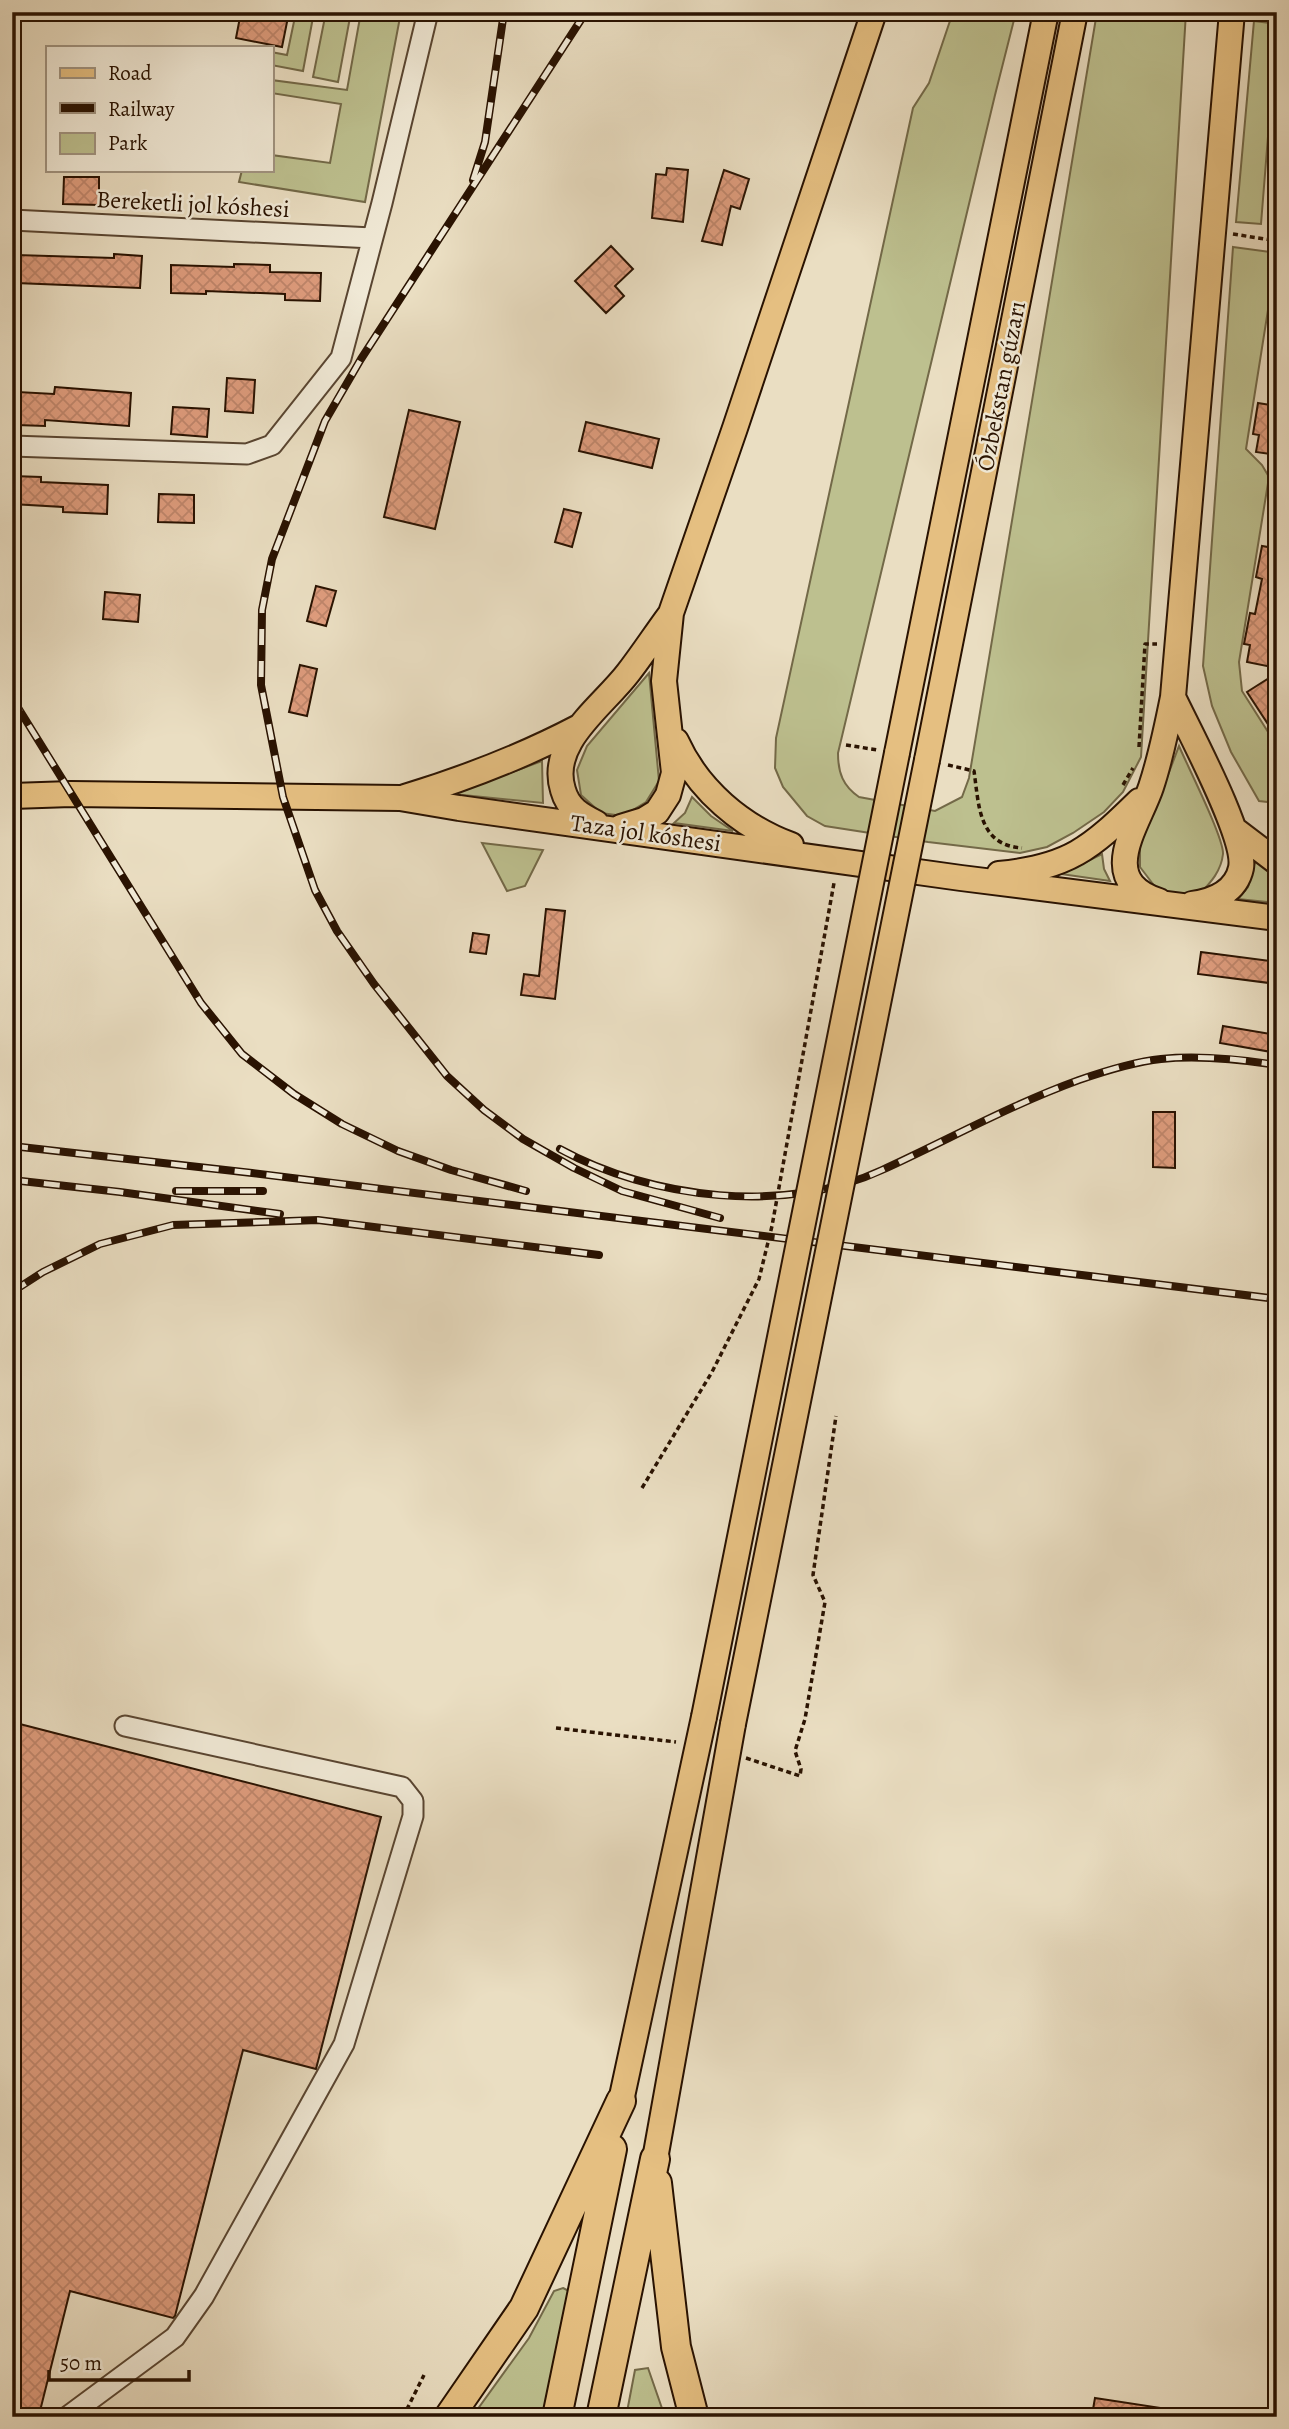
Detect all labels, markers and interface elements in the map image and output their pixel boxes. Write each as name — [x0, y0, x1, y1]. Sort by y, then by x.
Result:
legend — [46, 46, 273, 172]
text: Road — [108, 59, 152, 87]
text: Railway — [108, 95, 175, 123]
text: Park — [108, 129, 148, 157]
street label: Bereketli jol kóshesi — [95, 183, 291, 225]
street label: Ózbekstan gúzarı — [969, 298, 1033, 474]
street label: Taza jol kóshesi — [569, 807, 723, 859]
scale bar — [49, 2338, 189, 2382]
text: 50 m — [60, 2349, 102, 2377]

